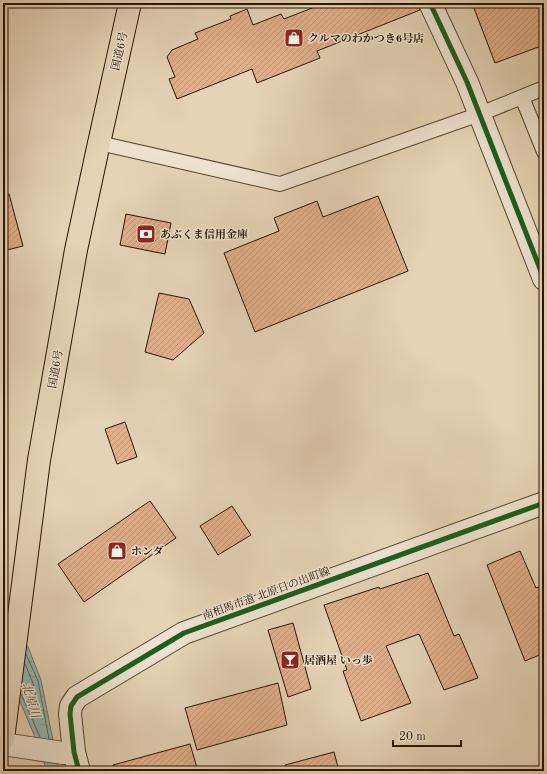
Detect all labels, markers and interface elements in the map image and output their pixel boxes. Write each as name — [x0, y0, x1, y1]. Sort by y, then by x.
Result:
shop icon: クルマのわかつき6号店 — [283, 27, 305, 49]
street label: 国道6号 — [109, 30, 130, 72]
place label: クルマのわかつき6号店 — [308, 32, 424, 45]
bank icon: あぶくま信用金庫 — [135, 223, 157, 245]
place label: あぶくま信用金庫 — [160, 228, 248, 241]
street label: 国道6号 — [46, 349, 65, 390]
shop icon: ホンダ — [106, 540, 128, 562]
place label: ホンダ — [131, 545, 164, 558]
street label: 南相馬市道 北原日の出町線 — [200, 564, 332, 623]
bar icon: 居酒屋 いっ歩 — [279, 649, 301, 671]
place label: 居酒屋 いっ歩 — [304, 654, 373, 667]
water label: 北原川 — [19, 681, 43, 721]
scale bar — [393, 722, 461, 748]
text: 20 m — [399, 731, 426, 743]

